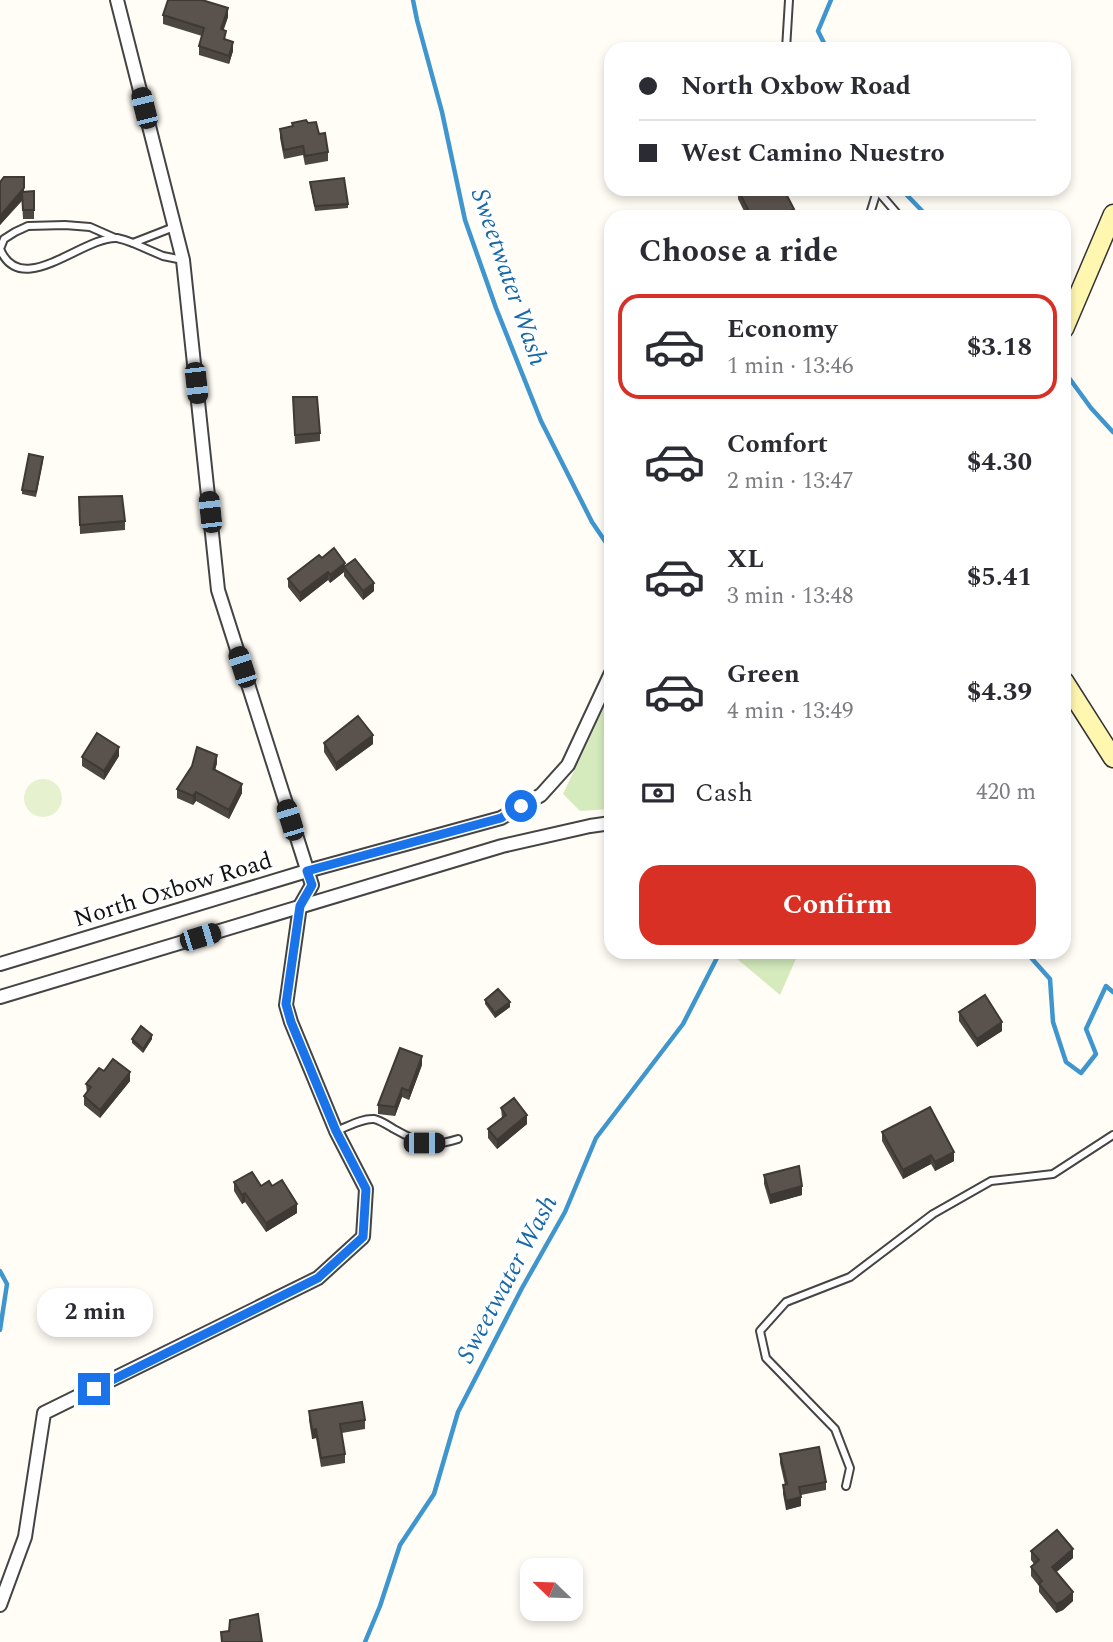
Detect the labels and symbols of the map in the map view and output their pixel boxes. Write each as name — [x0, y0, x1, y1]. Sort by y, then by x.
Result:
car — [129, 85, 160, 131]
water label: Sweetwater Wash — [460, 183, 558, 371]
car — [184, 361, 209, 405]
car — [198, 490, 223, 534]
car — [226, 644, 259, 690]
route start — [505, 790, 537, 822]
car — [274, 797, 307, 843]
street label: North Oxbow Road — [69, 843, 277, 937]
car — [177, 921, 224, 953]
car — [404, 1133, 446, 1154]
water label: Sweetwater Wash — [446, 1188, 568, 1370]
callout: 2 min — [36, 1288, 152, 1336]
route end — [78, 1373, 110, 1405]
north arrow — [520, 1558, 583, 1620]

